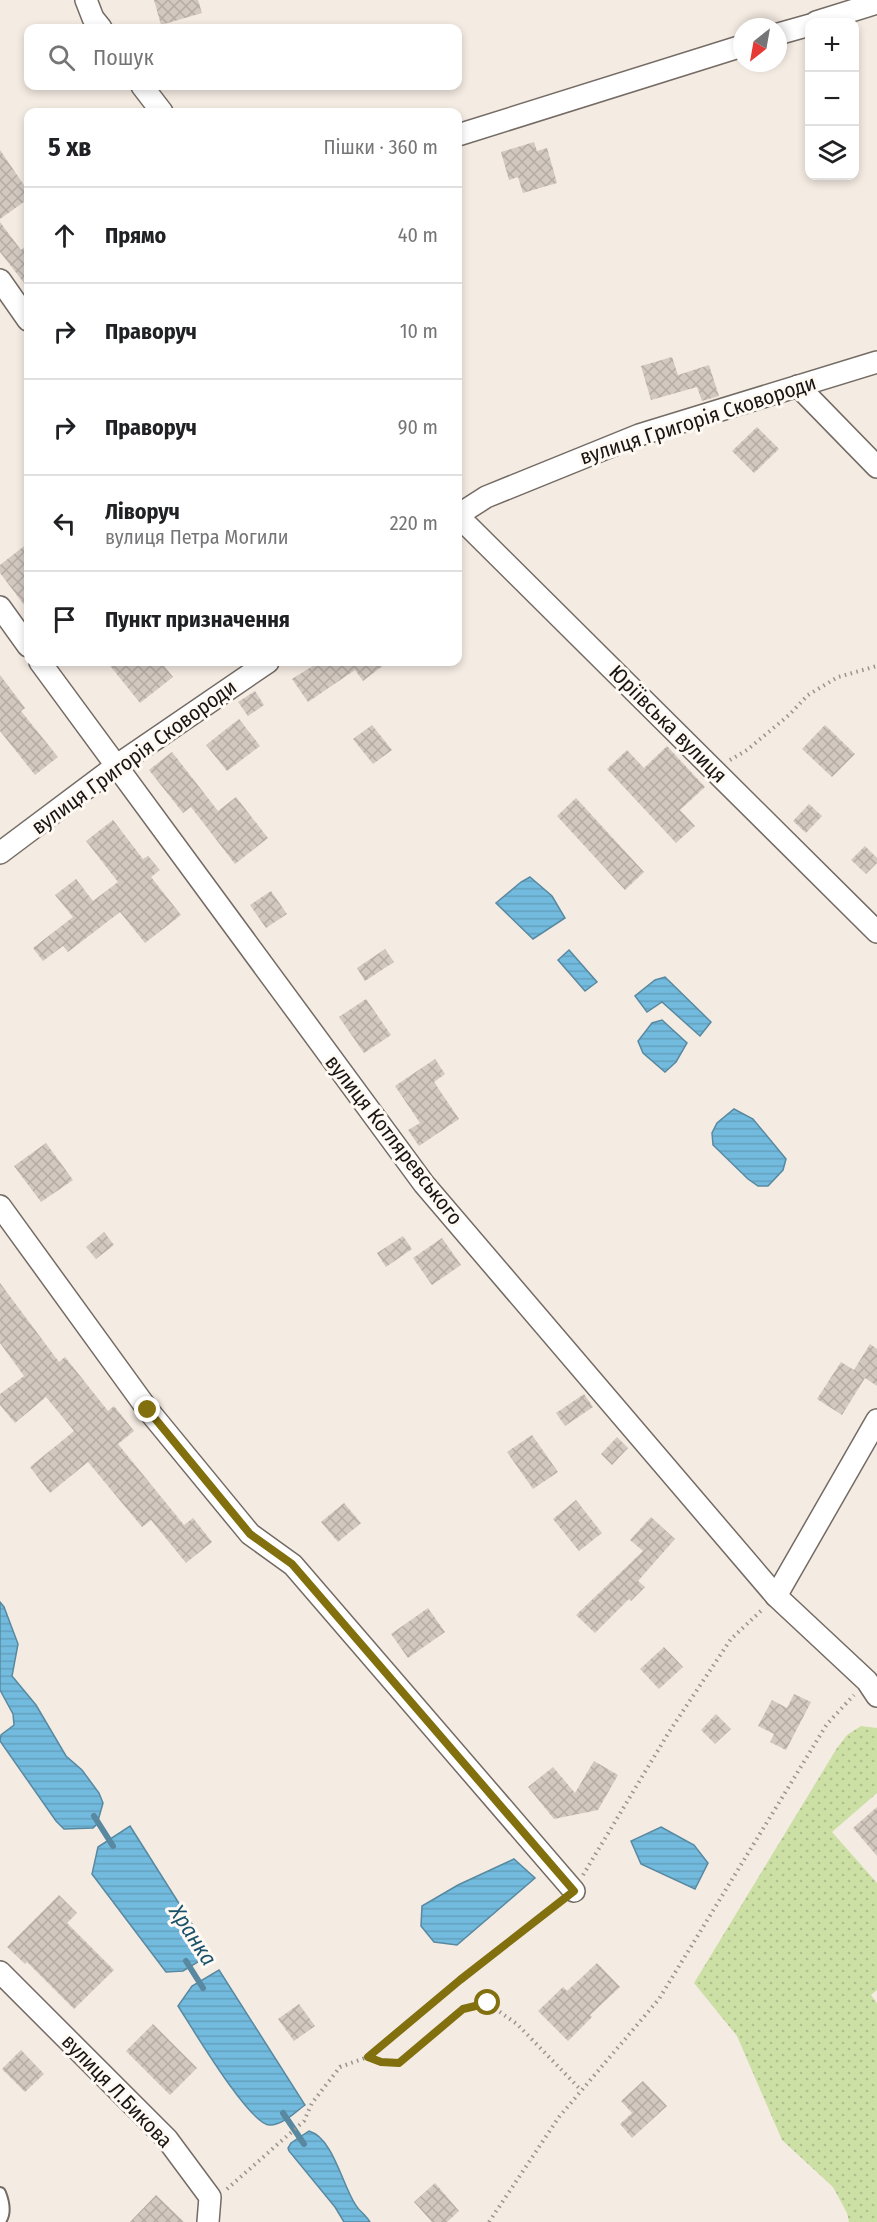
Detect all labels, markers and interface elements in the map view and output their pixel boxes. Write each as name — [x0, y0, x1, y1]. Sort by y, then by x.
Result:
north arrow — [733, 18, 787, 72]
map controls — [805, 18, 859, 180]
button: + — [805, 18, 859, 72]
search box — [24, 24, 462, 90]
icon: search — [45, 41, 78, 74]
text: Пошук — [93, 44, 154, 71]
button: − — [805, 72, 859, 126]
button: layers — [805, 126, 859, 180]
text: 5 хв — [48, 132, 92, 163]
text: Пішки · 360 m — [323, 135, 438, 159]
icon: ahead — [48, 219, 81, 252]
text: Прямо — [105, 222, 166, 249]
text: 40 m — [398, 223, 438, 247]
icon: right — [48, 315, 81, 348]
text: Праворуч — [105, 318, 197, 345]
text: 10 m — [400, 319, 438, 343]
street label: вулиця Григорія Сковороди — [577, 369, 819, 471]
icon: right — [48, 411, 81, 444]
text: Праворуч — [105, 414, 197, 441]
text: 90 m — [398, 415, 438, 439]
text: Ліворуч — [105, 498, 180, 525]
icon: left — [48, 507, 81, 540]
text: 220 m — [390, 511, 438, 535]
text: вулиця Петра Могили — [105, 525, 289, 549]
icon: arrive — [48, 603, 81, 636]
text: Пункт призначення — [105, 606, 290, 633]
street label: Юріївська вулиця — [604, 660, 732, 788]
street label: вулиця Григорія Сковороди — [26, 674, 242, 840]
street label: вулиця Котляревського — [320, 1050, 468, 1230]
route end — [134, 1396, 160, 1422]
water label: Хранка — [163, 1899, 223, 1971]
route start — [474, 1989, 500, 2015]
street label: вулиця Л.Бикова — [56, 2029, 178, 2153]

